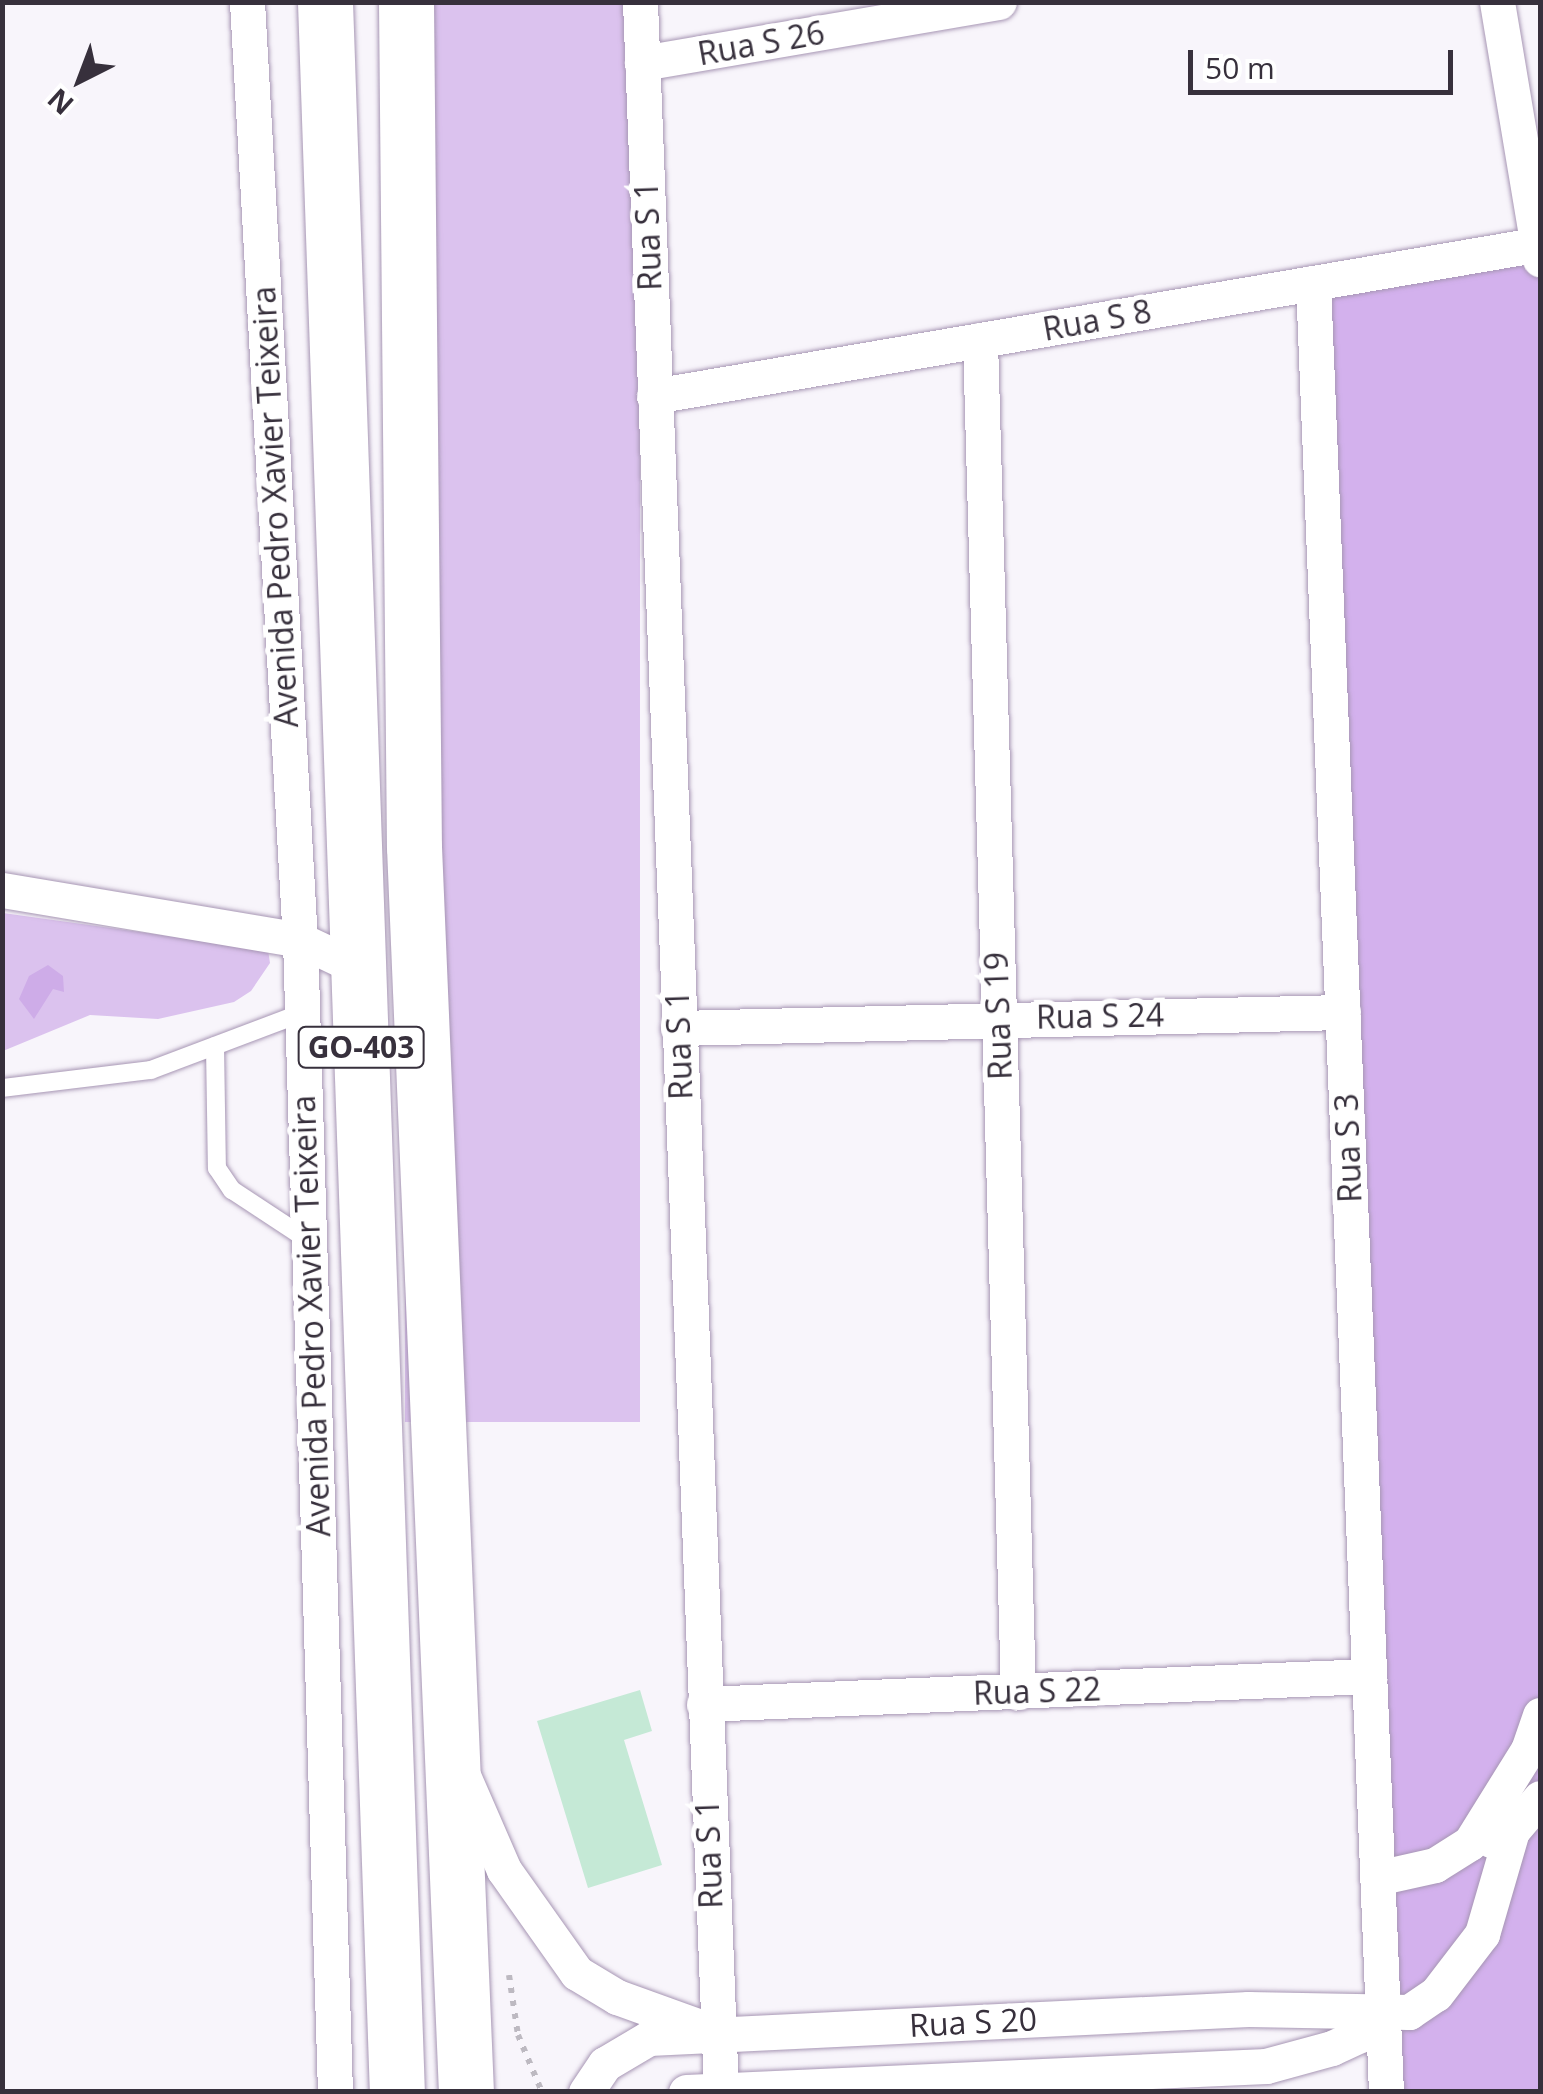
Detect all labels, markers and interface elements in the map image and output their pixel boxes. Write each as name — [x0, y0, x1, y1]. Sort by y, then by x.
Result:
street label: Rua S 26 — [695, 13, 827, 73]
north arrow — [30, 30, 130, 130]
scale bar — [1193, 30, 1458, 92]
text: 50 m — [1205, 47, 1275, 88]
text: N — [39, 81, 81, 124]
street label: Rua S 1 — [627, 181, 669, 291]
street label: Avenida Pedro Xavier Teixeira — [244, 285, 306, 729]
street label: Rua S 8 — [1040, 292, 1154, 348]
street label: Rua S 19 — [977, 951, 1019, 1081]
street label: Rua S 1 — [658, 990, 700, 1100]
street label: Rua S 24 — [1036, 996, 1164, 1036]
road number: GO-403 — [296, 1022, 426, 1072]
street label: Rua S 3 — [1327, 1093, 1369, 1203]
street label: Avenida Pedro Xavier Teixeira — [284, 1094, 338, 1538]
street label: Rua S 22 — [972, 1670, 1102, 1712]
street label: Rua S 1 — [688, 1799, 730, 1909]
street label: Rua S 20 — [908, 1999, 1038, 2045]

